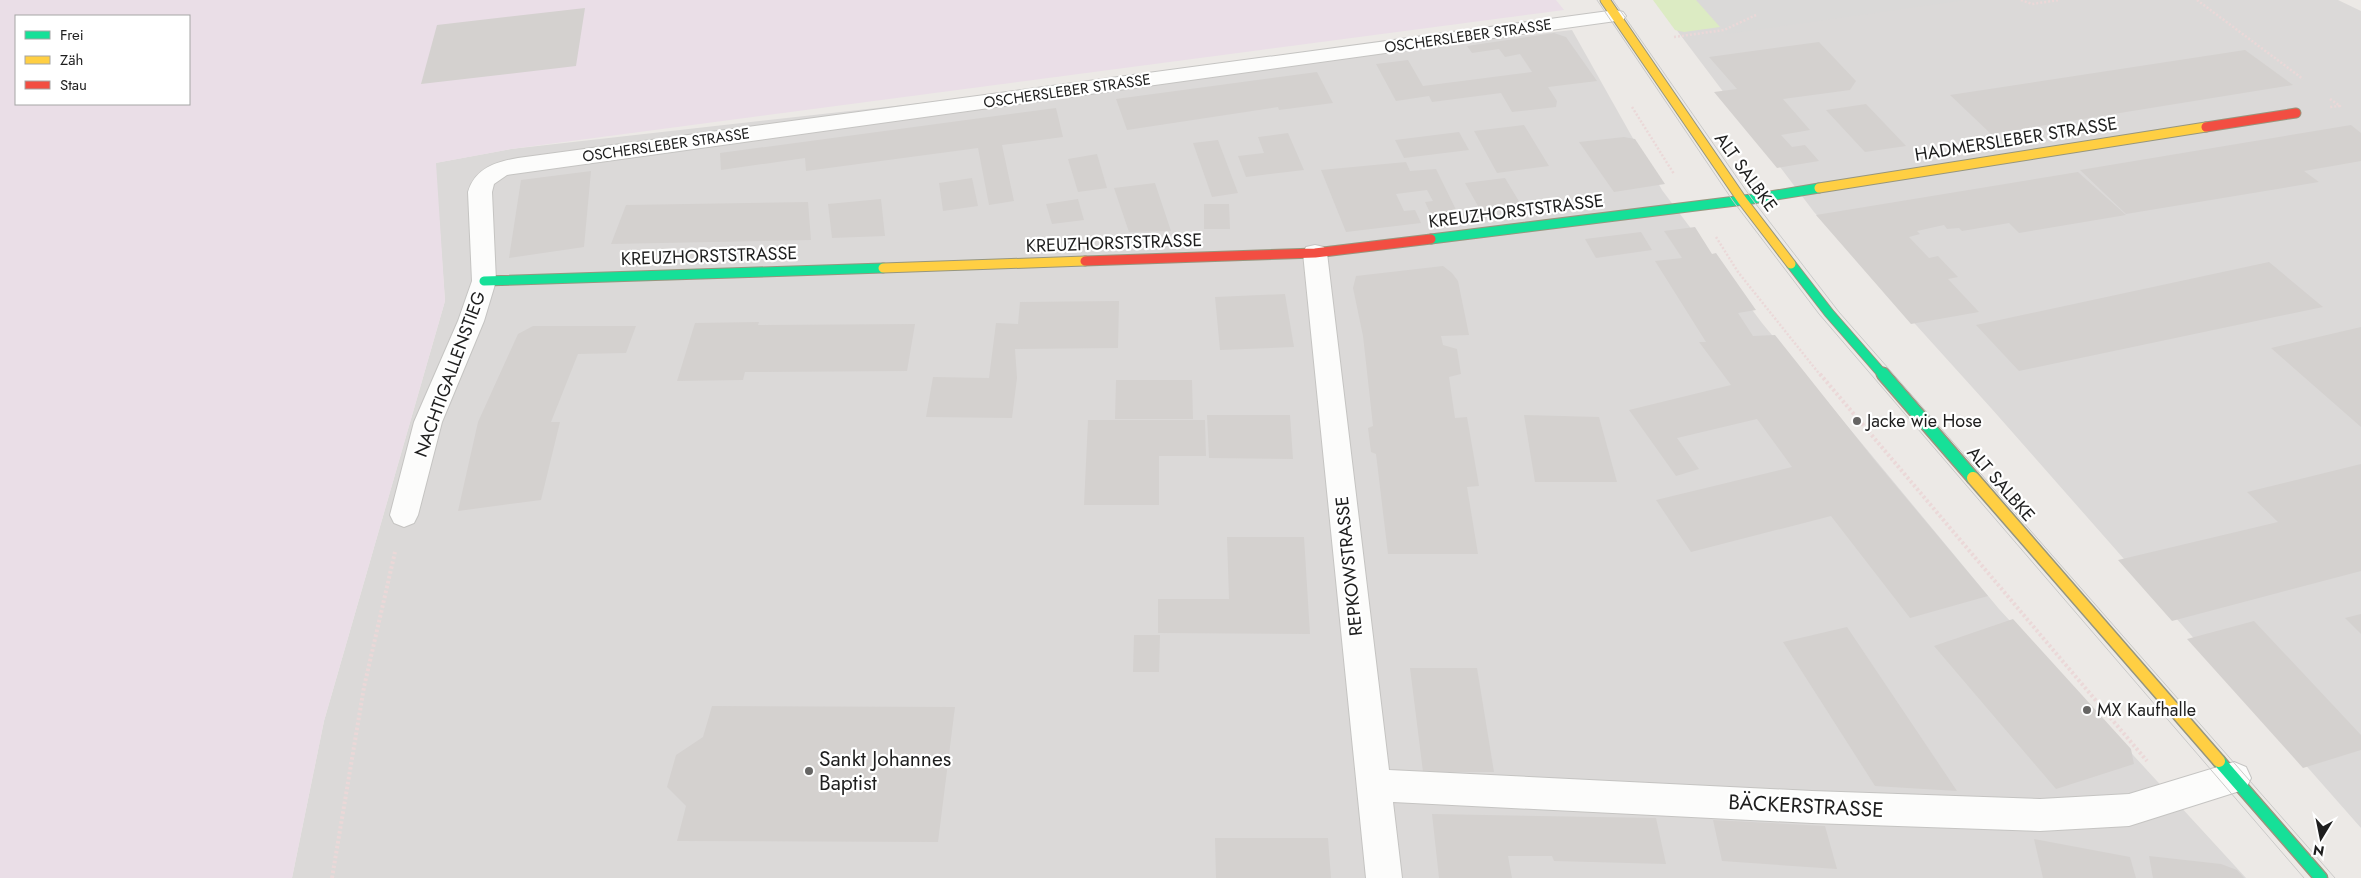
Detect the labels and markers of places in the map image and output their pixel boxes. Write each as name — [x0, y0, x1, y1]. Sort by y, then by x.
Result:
place label: Jacke wie Hose — [1865, 408, 1982, 434]
marker: Jacke wie Hose — [1851, 415, 1863, 427]
place label: MX Kaufhalle — [2097, 697, 2196, 723]
marker: MX Kaufhalle — [2081, 704, 2093, 716]
place label: Sankt Johannes Baptist — [819, 744, 951, 798]
marker: Sankt Johannes Baptist — [803, 765, 815, 777]

